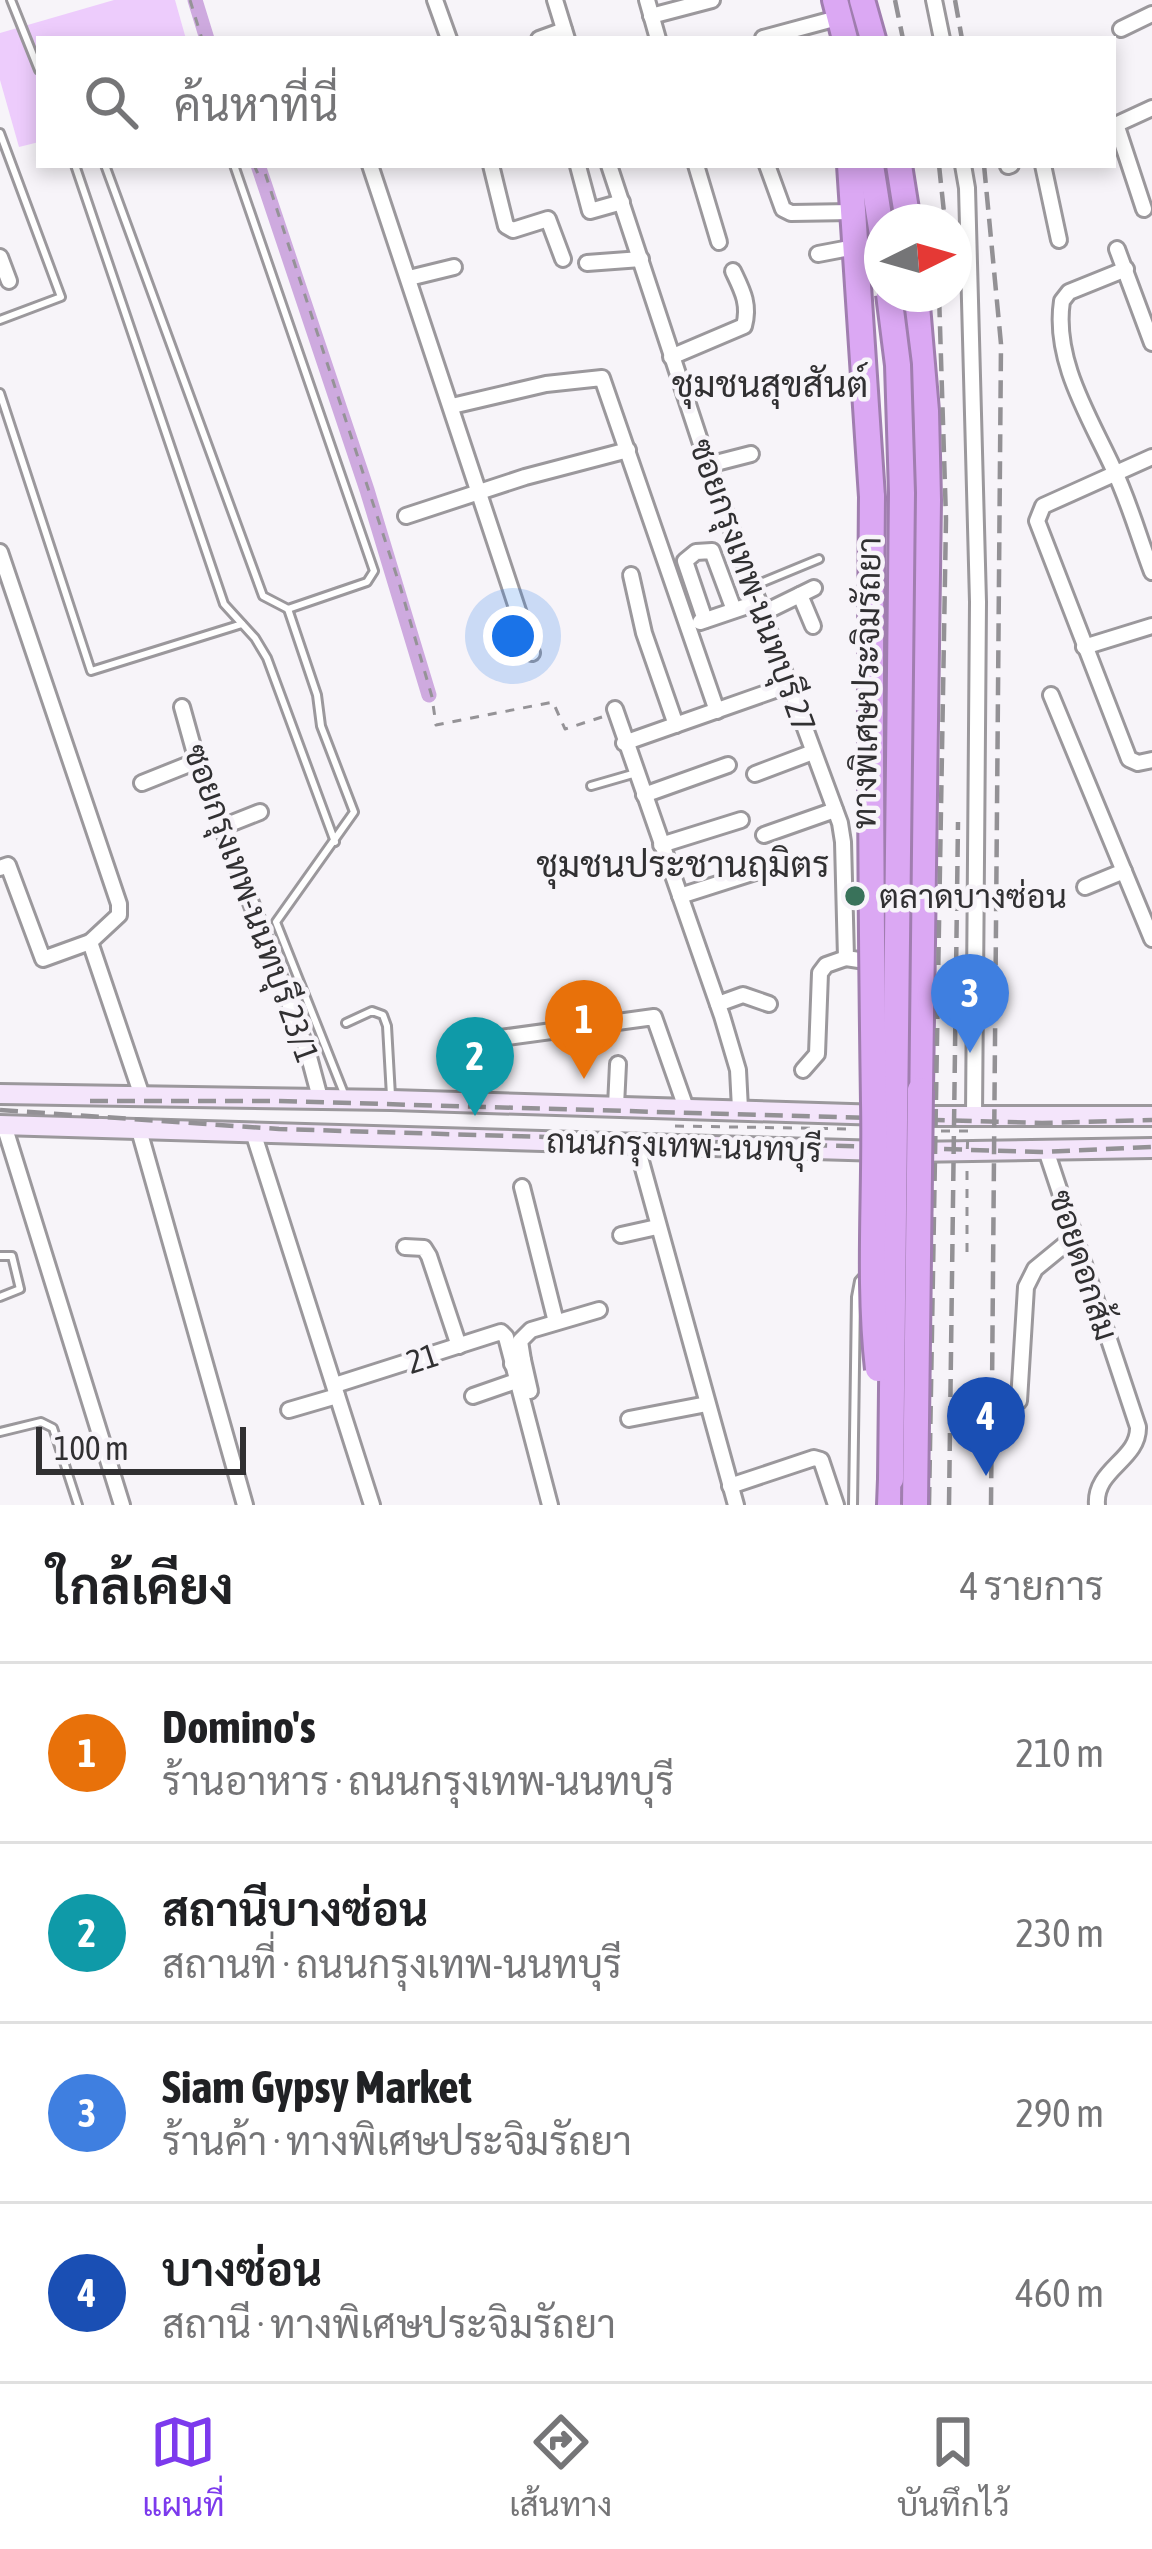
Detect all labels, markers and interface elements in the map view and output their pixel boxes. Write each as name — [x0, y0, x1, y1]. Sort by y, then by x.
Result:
search box — [36, 36, 1116, 168]
icon: search — [78, 69, 144, 135]
text: ค้นหาที่นี่ — [174, 79, 338, 131]
north arrow — [864, 204, 972, 312]
district label: ชุมชนสุขสันต์ — [672, 362, 868, 409]
street label: ซอยกรุงเทพ-นนทบุรี 27 — [679, 433, 824, 738]
street label: ทางพิเศษประจิมรัถยา — [844, 536, 888, 830]
your location — [483, 606, 543, 666]
street label: ซอยกรุงเทพ-นนทบุรี 23/1 — [173, 739, 327, 1069]
district label: ชุมชนประชานฤมิตร — [536, 843, 830, 889]
place label: ตลาดบางซ่อน — [879, 877, 1067, 915]
marker: ตลาดบางซ่อน — [842, 883, 868, 909]
pin: 3 — [931, 954, 1009, 1053]
pin: 1 — [545, 980, 623, 1079]
pin: 2 — [436, 1017, 514, 1116]
street label: ถนนกรุงเทพ-นนทบุรี — [545, 1121, 823, 1173]
street label: ซอยดอกส้ม — [1042, 1185, 1127, 1345]
street label: 21 — [401, 1335, 443, 1381]
pin: 4 — [947, 1377, 1025, 1476]
scale bar — [36, 1421, 246, 1474]
text: 100 m — [54, 1429, 129, 1467]
text: ใกล้เคียง — [48, 1556, 234, 1615]
text: 4 รายการ — [960, 1564, 1104, 1608]
text: Domino's — [162, 1701, 316, 1753]
text: 1 — [78, 1731, 96, 1775]
text: 210 m — [1016, 1731, 1104, 1775]
text: ร้านอาหาร · ถนนกรุงเทพ-นนทบุรี — [162, 1759, 674, 1803]
text: สถานีบางซ่อน — [162, 1884, 428, 1936]
text: 2 — [78, 1911, 96, 1955]
text: 230 m — [1016, 1911, 1104, 1955]
text: สถานที่ · ถนนกรุงเทพ-นนทบุรี — [162, 1942, 622, 1986]
text: Siam Gypsy Market — [162, 2061, 472, 2113]
text: 3 — [78, 2091, 96, 2135]
text: 290 m — [1016, 2091, 1104, 2135]
text: ร้านค้า · ทางพิเศษประจิมรัถยา — [162, 2119, 632, 2163]
text: บางซ่อน — [162, 2244, 322, 2296]
text: 4 — [78, 2271, 96, 2315]
text: 460 m — [1016, 2271, 1104, 2315]
text: สถานี · ทางพิเศษประจิมรัถยา — [162, 2302, 616, 2346]
tab: แผนที่ — [142, 2409, 225, 2524]
tab: เส้นทาง — [509, 2409, 612, 2524]
tab: บันทึกไว้ — [897, 2409, 1010, 2524]

